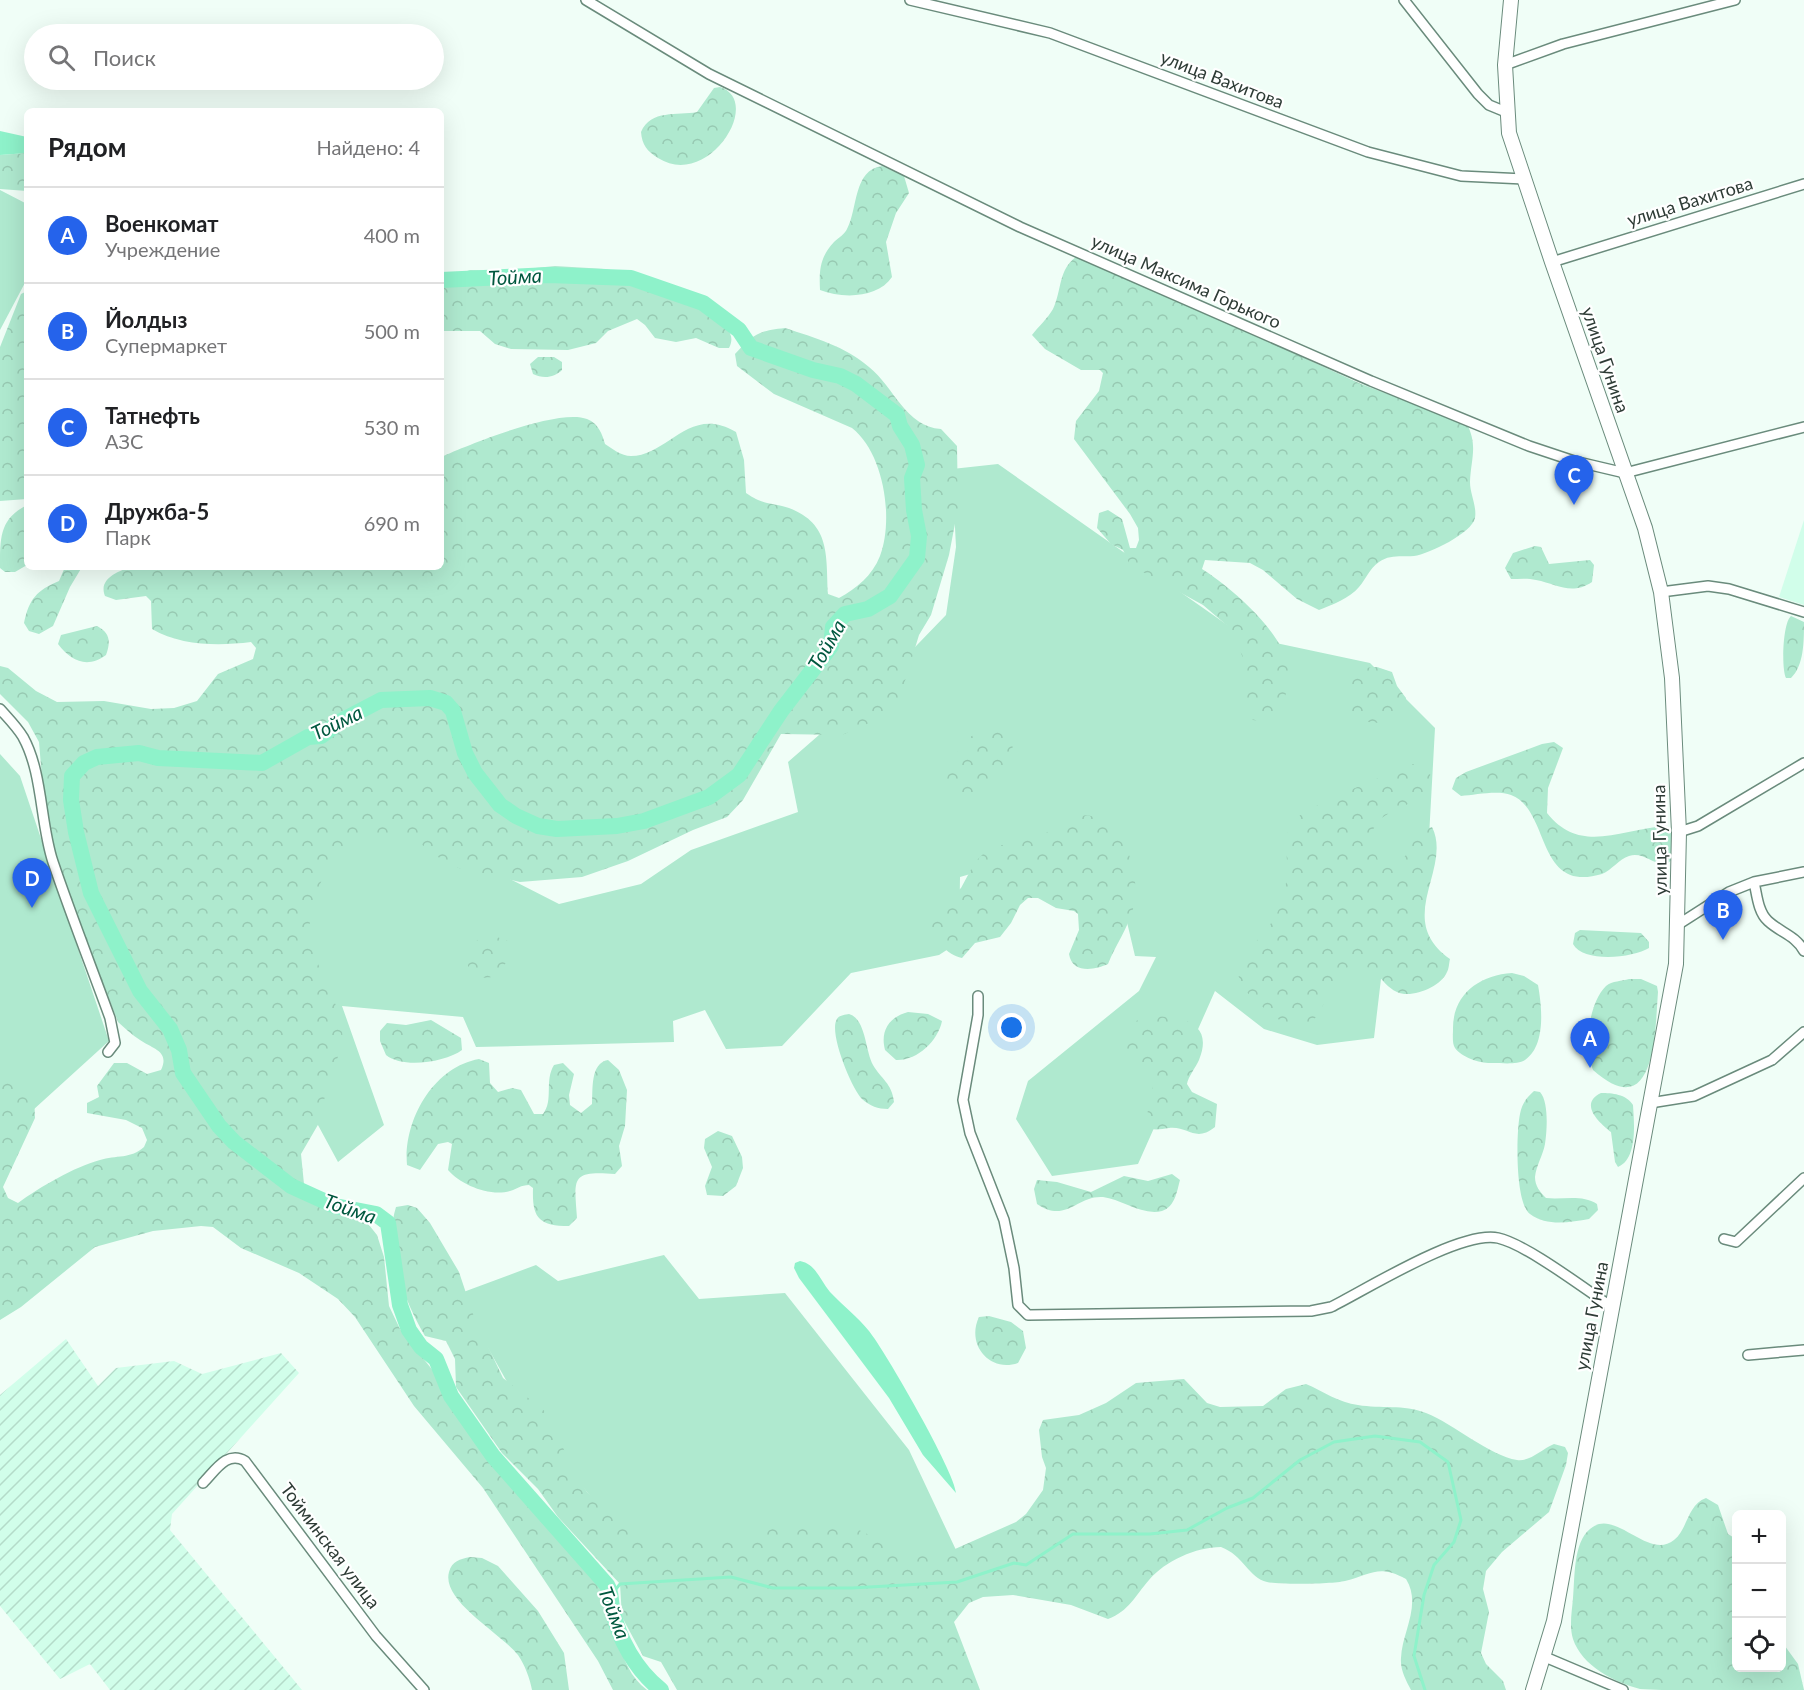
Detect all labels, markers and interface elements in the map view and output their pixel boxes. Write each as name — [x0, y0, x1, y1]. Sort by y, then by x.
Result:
search box — [24, 24, 444, 90]
icon: search — [45, 41, 78, 74]
text: Поиск — [93, 44, 156, 71]
street label: улица Вахитова — [1158, 45, 1287, 113]
text: Рядом — [48, 131, 126, 163]
text: Найдено: 4 — [317, 135, 420, 159]
street label: улица Вахитова — [1624, 171, 1755, 231]
text: Военкомат — [105, 210, 218, 237]
text: A — [61, 223, 74, 247]
text: 400 m — [364, 223, 420, 247]
street label: улица Максима Горького — [1088, 229, 1285, 333]
text: Учреждение — [105, 237, 220, 261]
water label: Тойма — [487, 263, 542, 289]
street label: улица Гунина — [1578, 304, 1634, 416]
text: Йолдыз — [105, 306, 187, 333]
text: B — [61, 319, 74, 343]
text: 500 m — [364, 319, 420, 343]
text: Супермаркет — [105, 333, 227, 357]
text: Татнефть — [105, 402, 200, 429]
text: C — [61, 415, 74, 439]
text: 530 m — [364, 415, 420, 439]
text: АЗС — [105, 429, 143, 453]
pin: C — [1554, 456, 1594, 505]
text: Дружба-5 — [105, 498, 209, 525]
text: D — [60, 511, 75, 535]
text: 690 m — [364, 511, 420, 535]
text: Парк — [105, 525, 151, 549]
water label: Тойма — [802, 615, 850, 674]
water label: Тойма — [307, 700, 366, 745]
street label: улица Гунина — [1647, 785, 1671, 895]
pin: D — [12, 858, 51, 908]
pin: B — [1704, 890, 1742, 940]
your location — [997, 1013, 1026, 1042]
pin: A — [1570, 1018, 1610, 1068]
water label: Тойма — [321, 1188, 380, 1228]
street label: улица Гунина — [1570, 1259, 1612, 1372]
street label: Тойминская улица — [276, 1478, 385, 1613]
map controls — [1732, 1510, 1786, 1672]
button: + — [1732, 1510, 1786, 1564]
button: − — [1732, 1564, 1786, 1618]
water label: Тойма — [594, 1583, 636, 1642]
button: locate — [1732, 1618, 1786, 1672]

